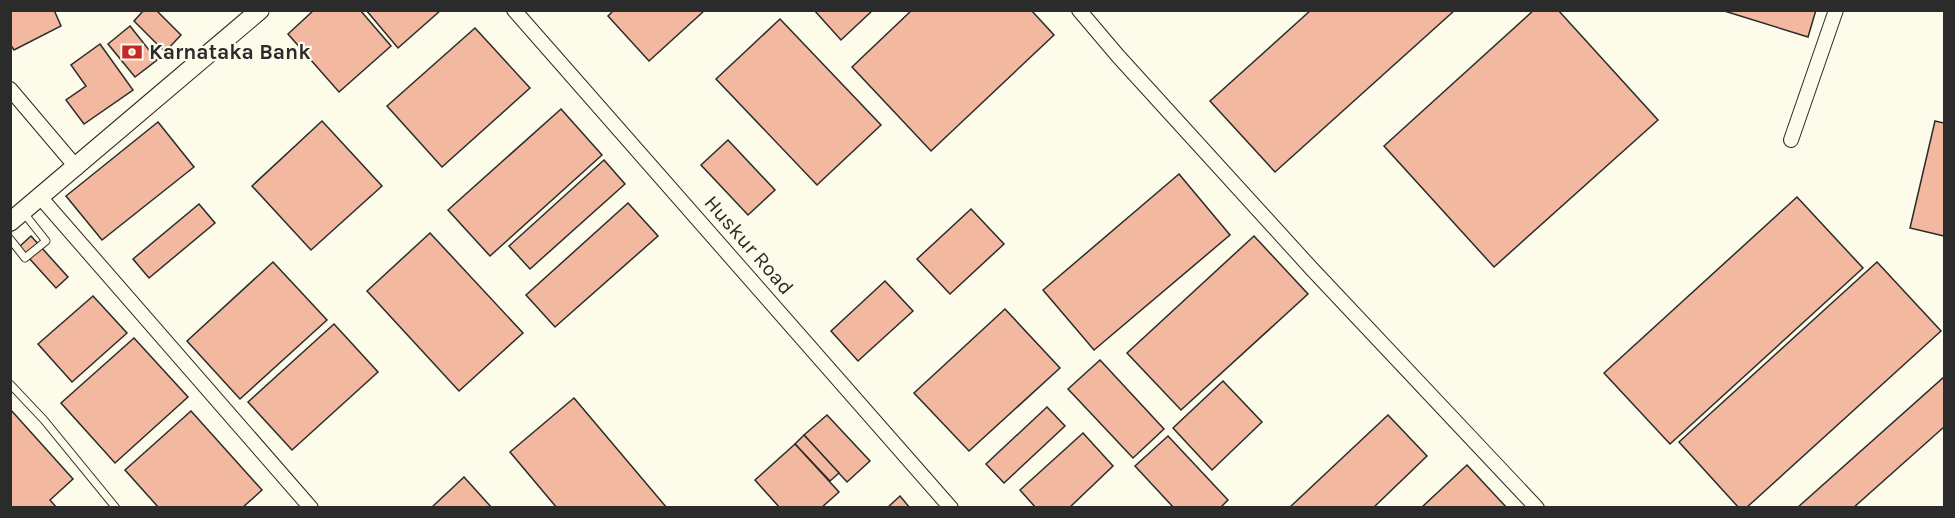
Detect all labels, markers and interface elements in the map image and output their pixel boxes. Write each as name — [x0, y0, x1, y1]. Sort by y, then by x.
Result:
bank icon: Karnataka Bank — [120, 40, 144, 64]
place label: Karnataka Bank — [149, 40, 311, 64]
street label: Huskur Road — [700, 191, 798, 299]

